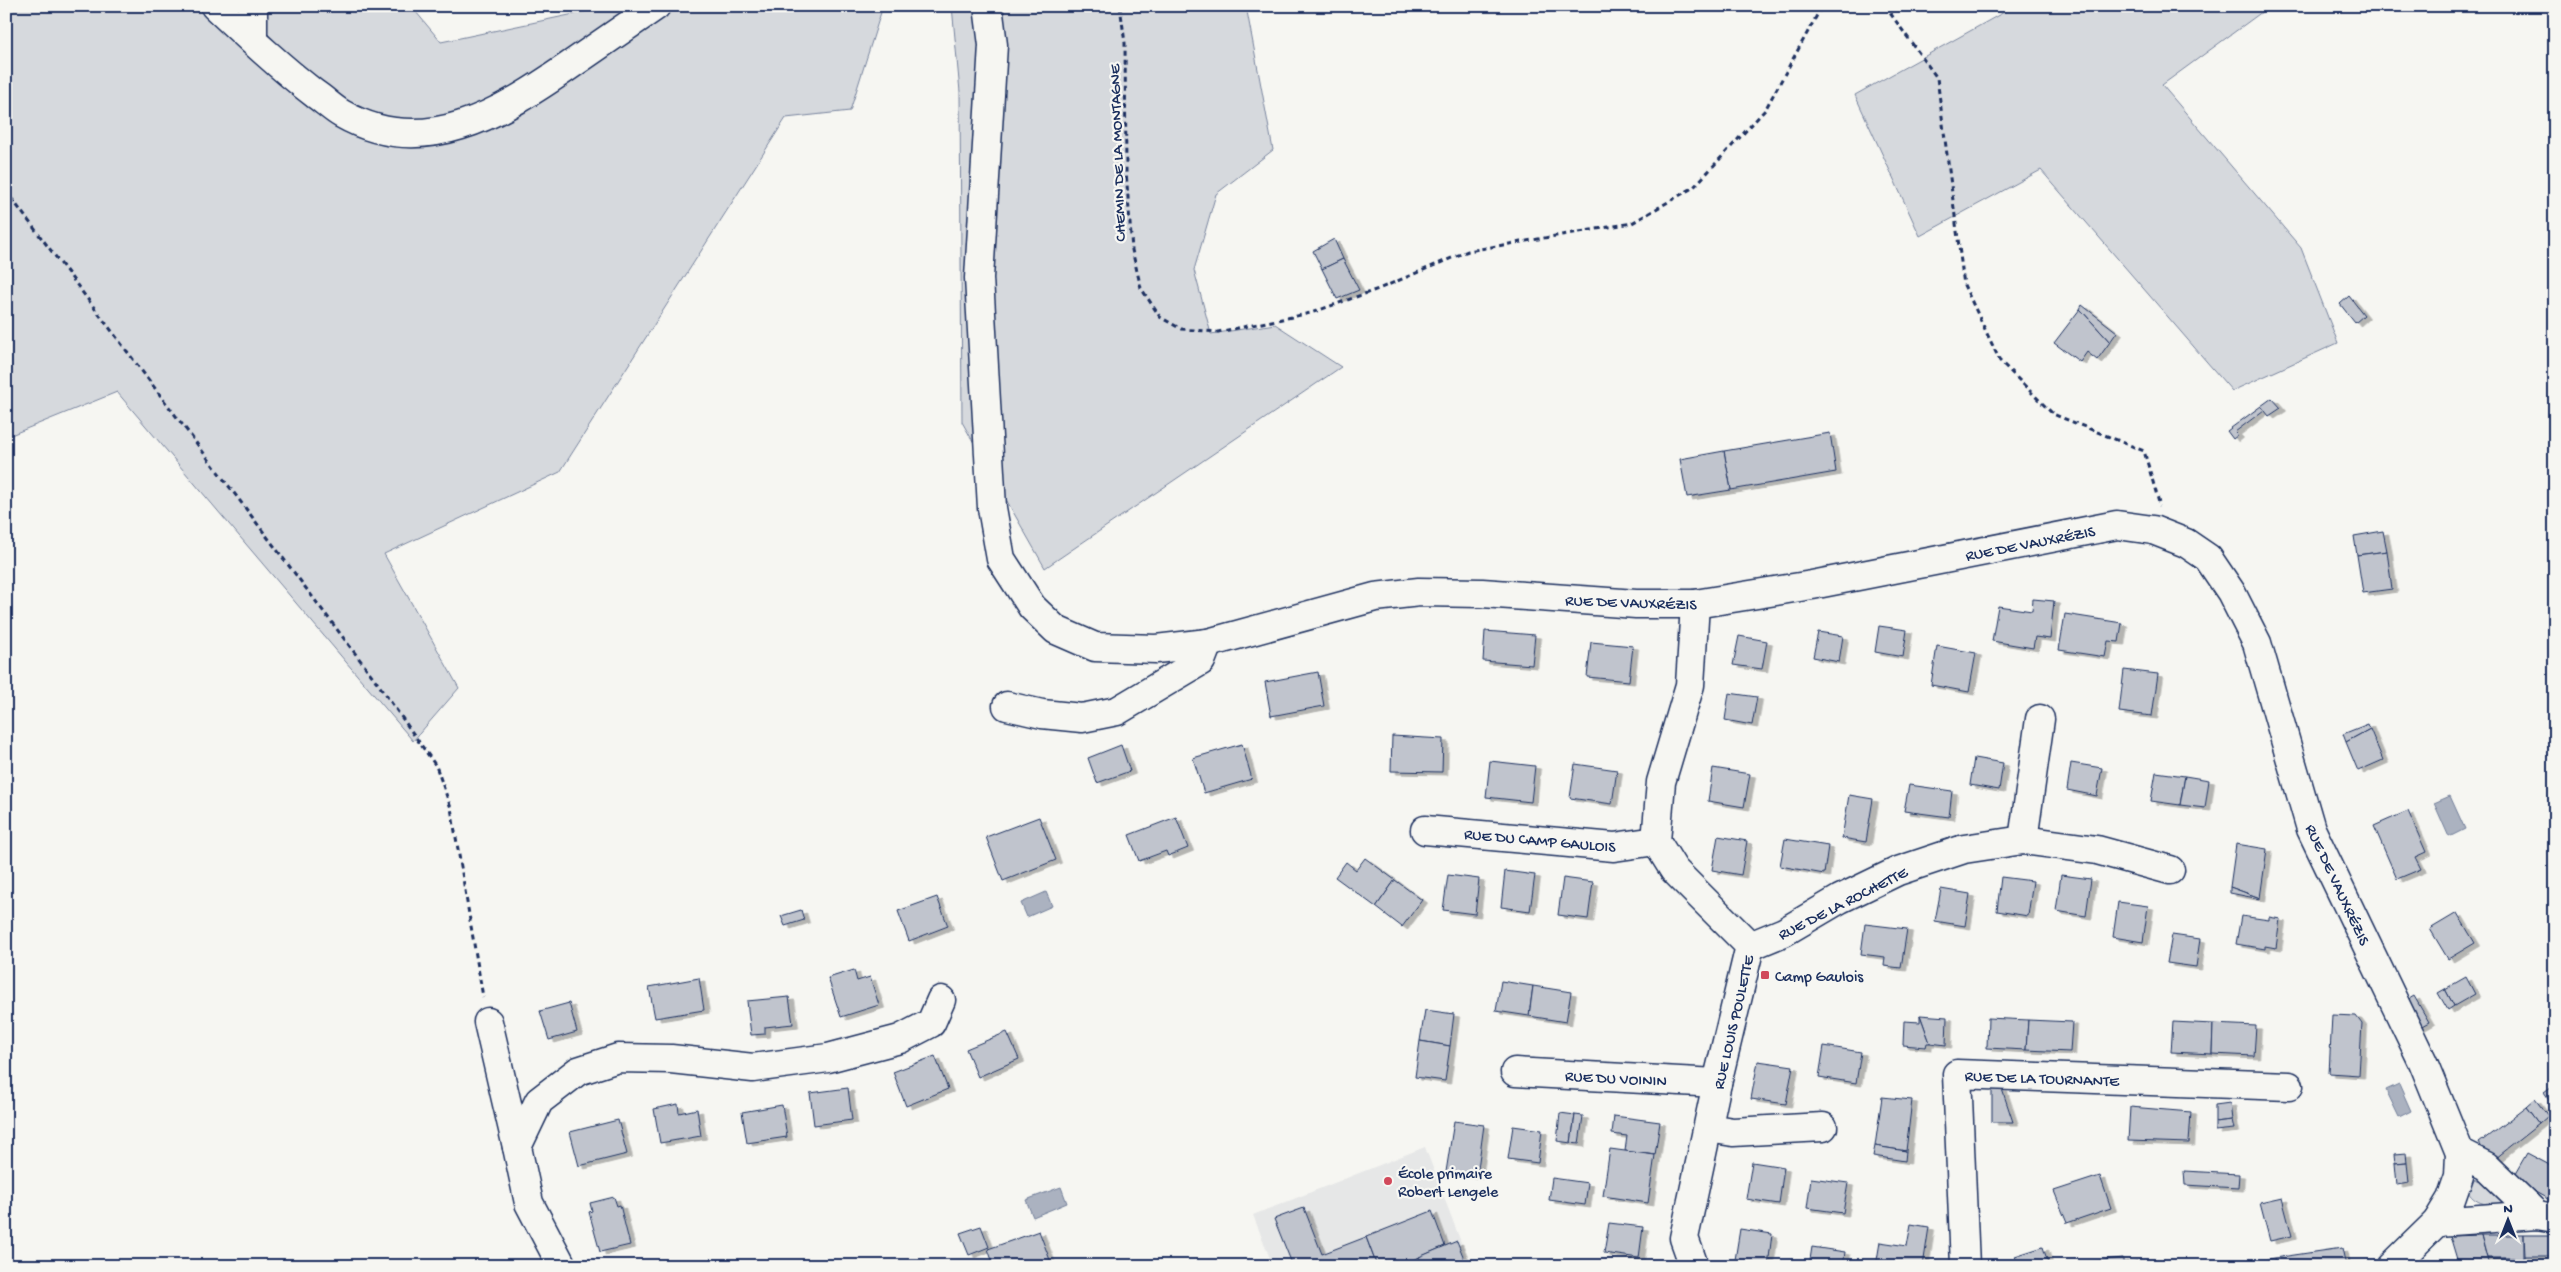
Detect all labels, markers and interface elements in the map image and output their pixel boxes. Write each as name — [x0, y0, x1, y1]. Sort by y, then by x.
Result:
street label: CHEMIN DE LA MONTAGNE — [1107, 63, 1132, 242]
street label: RUE DE VAUXRÉZIS — [1964, 523, 2098, 567]
street label: RUE DE VAUXRÉZIS — [1565, 593, 1698, 616]
street label: RUE DE VAUXRÉZIS — [2299, 822, 2372, 950]
street label: RUE DU CAMP GAULOIS — [1463, 826, 1617, 859]
street label: RUE DE LA ROCHETTE — [1776, 864, 1912, 946]
street label: RUE LOUIS POULETTE — [1711, 953, 1760, 1092]
marker: Camp Gaulois — [1759, 969, 1771, 981]
place label: Camp Gaulois — [1775, 969, 1864, 988]
street label: RUE DU VOININ — [1564, 1068, 1667, 1093]
street label: RUE DE LA TOURNANTE — [1964, 1068, 2120, 1093]
place label: École primaire Robert Lengele — [1398, 1166, 1499, 1203]
marker: École primaire Robert Lengele — [1382, 1175, 1394, 1187]
north arrow — [2484, 1194, 2534, 1244]
text: N — [2503, 1201, 2513, 1218]

